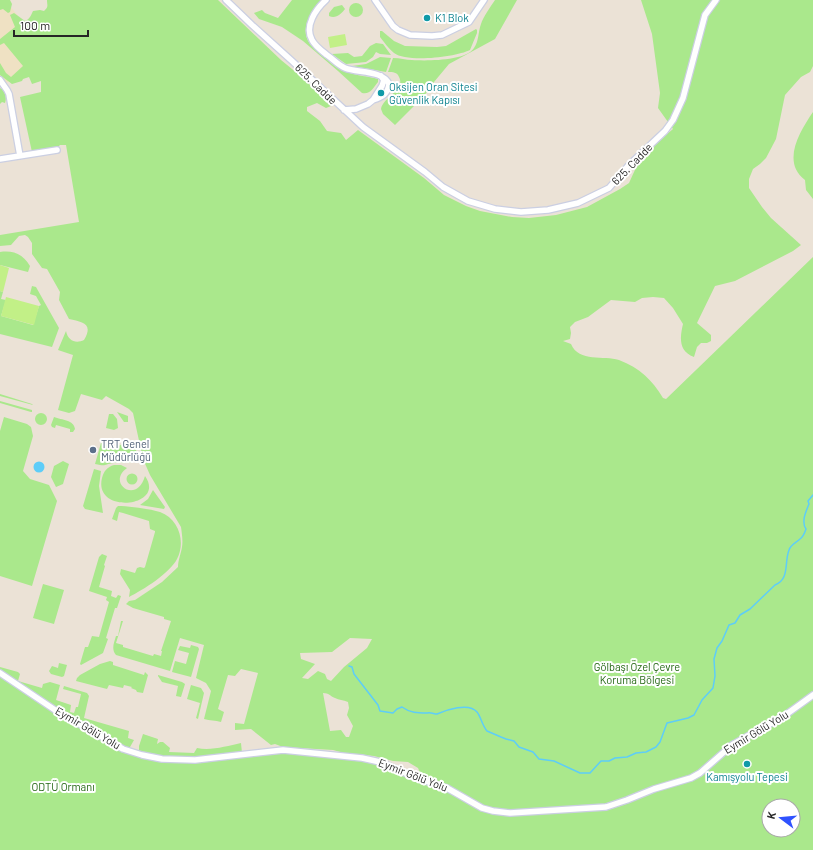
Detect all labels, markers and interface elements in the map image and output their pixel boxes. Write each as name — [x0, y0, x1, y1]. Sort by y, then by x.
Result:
place label: K1 Blok — [435, 11, 469, 24]
scale bar — [14, 12, 88, 38]
marker: K1 Blok — [422, 13, 432, 23]
text: 100 m — [20, 18, 50, 32]
street label: 625. Cadde — [293, 61, 340, 107]
place label: Oksijen Oran Sitesi Güvenlik Kapısı — [389, 80, 478, 106]
marker: Oksijen Oran Sitesi Güvenlik Kapısı — [376, 88, 386, 98]
street label: 625. Cadde — [609, 140, 655, 187]
place label: TRT Genel Müdürlüğü — [101, 437, 151, 463]
marker: TRT Genel Müdürlüğü — [88, 445, 98, 455]
park label: Gölbaşı Özel Çevre Koruma Bölgesi — [594, 659, 680, 686]
street label: Eymir Gölü Yolu — [53, 704, 123, 752]
street label: Eymir Gölü Yolu — [721, 707, 791, 756]
street label: Eymir Gölü Yolu — [377, 755, 450, 794]
marker: Kamışyolu Tepesi — [742, 759, 752, 769]
place label: Kamışyolu Tepesi — [706, 770, 788, 783]
park label: ODTÜ Ormanı — [32, 779, 94, 793]
north arrow — [761, 798, 801, 838]
text: K — [764, 810, 778, 820]

